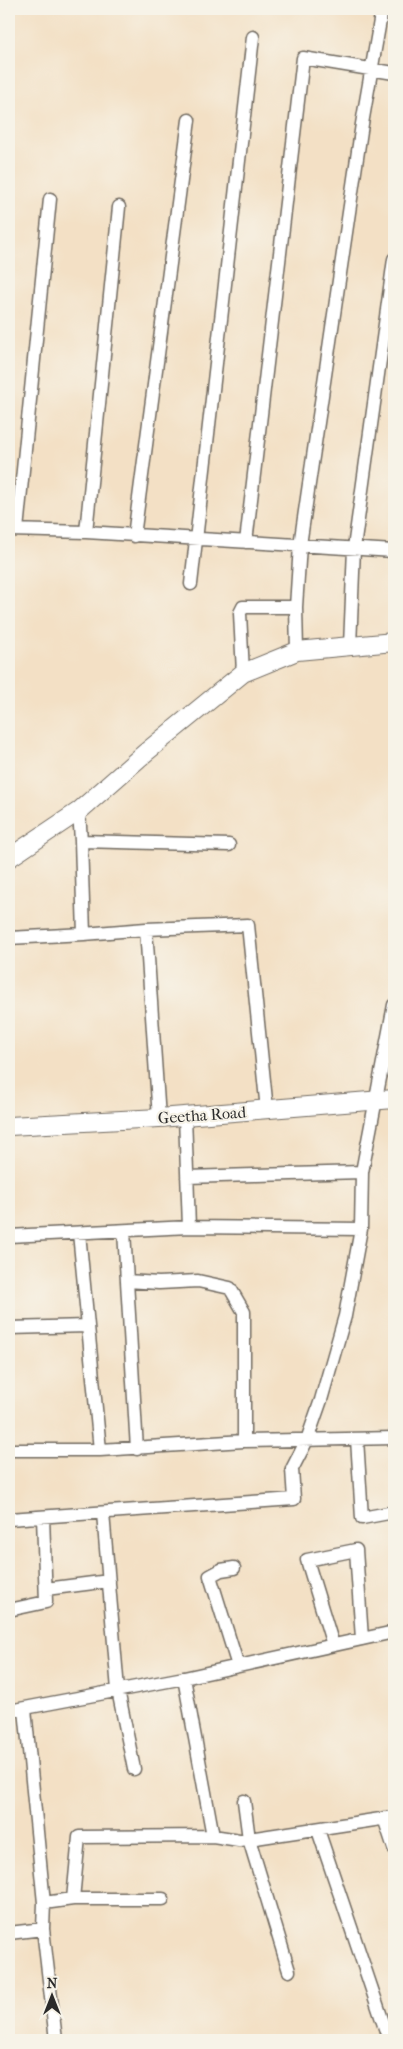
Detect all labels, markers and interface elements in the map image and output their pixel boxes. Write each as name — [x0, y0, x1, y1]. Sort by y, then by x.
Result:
street label: Geetha Road — [157, 1102, 247, 1128]
north arrow — [28, 1972, 78, 2022]
text: N — [47, 1975, 58, 1992]

